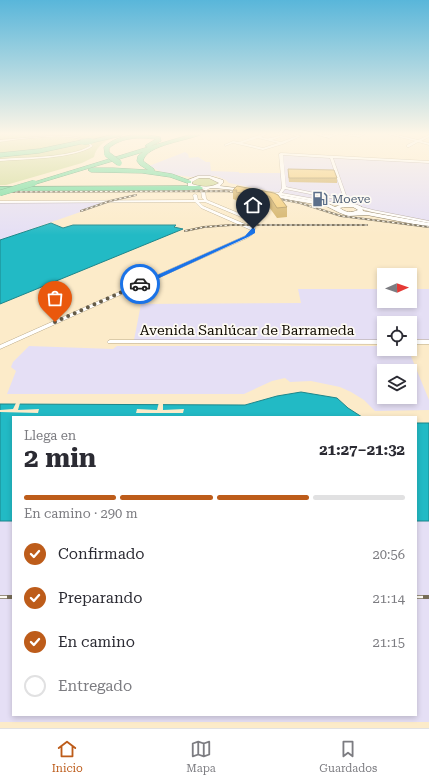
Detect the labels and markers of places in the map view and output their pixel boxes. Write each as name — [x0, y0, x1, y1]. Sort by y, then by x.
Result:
pin — [236, 188, 270, 229]
fuel station icon: Moeve — [311, 190, 329, 208]
place label: Moeve — [332, 192, 371, 206]
pin — [38, 281, 72, 322]

